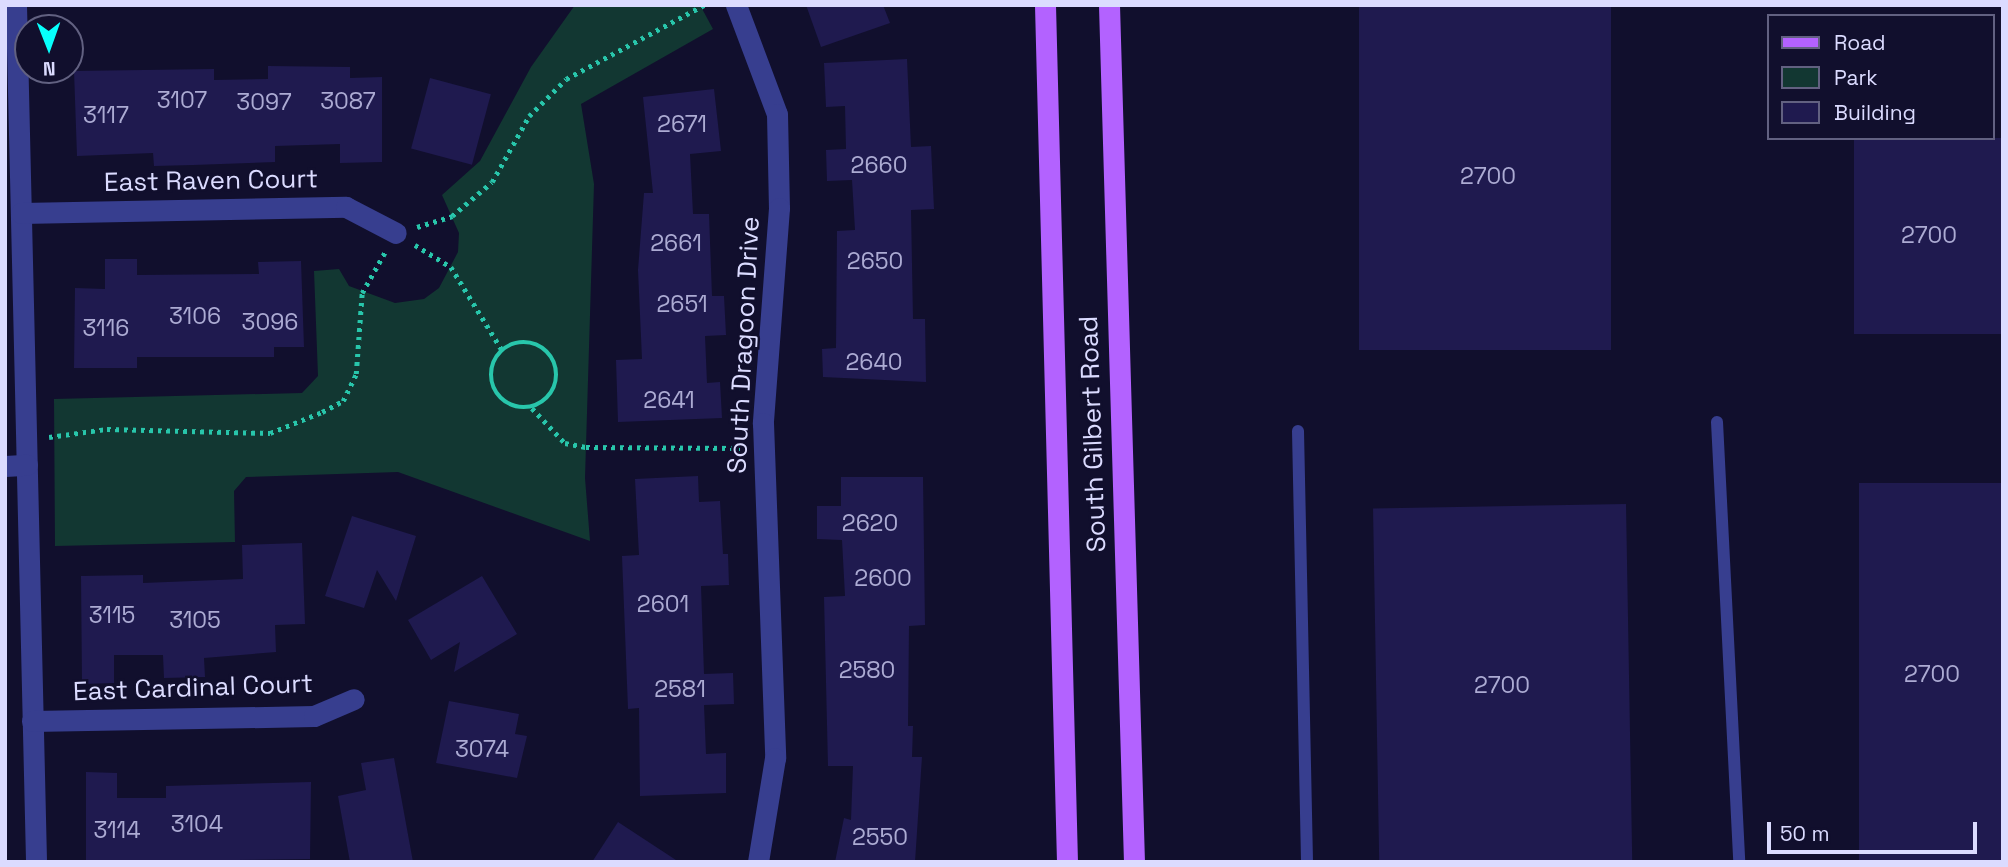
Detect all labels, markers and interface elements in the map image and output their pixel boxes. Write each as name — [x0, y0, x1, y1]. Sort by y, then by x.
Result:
north arrow — [14, 14, 84, 84]
legend — [1766, 14, 1994, 140]
text: Road — [1834, 29, 1886, 56]
text: N — [43, 56, 56, 81]
text: Park — [1834, 64, 1878, 91]
house number: 3107 — [157, 86, 207, 114]
house number: 3087 — [320, 87, 376, 115]
house number: 3097 — [236, 88, 292, 116]
text: Building — [1834, 99, 1916, 126]
house number: 3117 — [83, 101, 129, 129]
house number: 2671 — [657, 110, 707, 138]
house number: 2660 — [851, 151, 907, 179]
house number: 2700 — [1460, 162, 1516, 190]
street label: East Raven Court — [104, 164, 318, 198]
street label: South Dragoon Drive — [722, 216, 766, 474]
house number: 2700 — [1901, 221, 1957, 249]
house number: 2661 — [650, 229, 702, 257]
house number: 2650 — [847, 247, 903, 275]
house number: 2651 — [656, 290, 708, 318]
house number: 3106 — [169, 302, 221, 330]
house number: 3096 — [242, 308, 298, 336]
house number: 3116 — [83, 314, 129, 342]
street label: South Gilbert Road — [1073, 315, 1113, 553]
house number: 2640 — [845, 348, 903, 376]
house number: 2641 — [643, 386, 695, 414]
house number: 2620 — [842, 509, 898, 537]
house number: 2600 — [854, 564, 912, 592]
house number: 2601 — [637, 590, 689, 618]
house number: 3115 — [89, 601, 135, 629]
house number: 3105 — [169, 606, 221, 634]
house number: 2580 — [839, 656, 895, 684]
house number: 2700 — [1904, 660, 1960, 688]
street label: East Cardinal Court — [73, 668, 313, 708]
house number: 2700 — [1474, 671, 1530, 699]
house number: 2581 — [654, 675, 706, 703]
house number: 3074 — [455, 735, 509, 763]
scale bar — [1770, 808, 1980, 852]
house number: 3104 — [171, 810, 223, 838]
house number: 3114 — [93, 816, 141, 844]
text: 50 m — [1780, 820, 1830, 847]
house number: 2550 — [852, 823, 908, 851]

